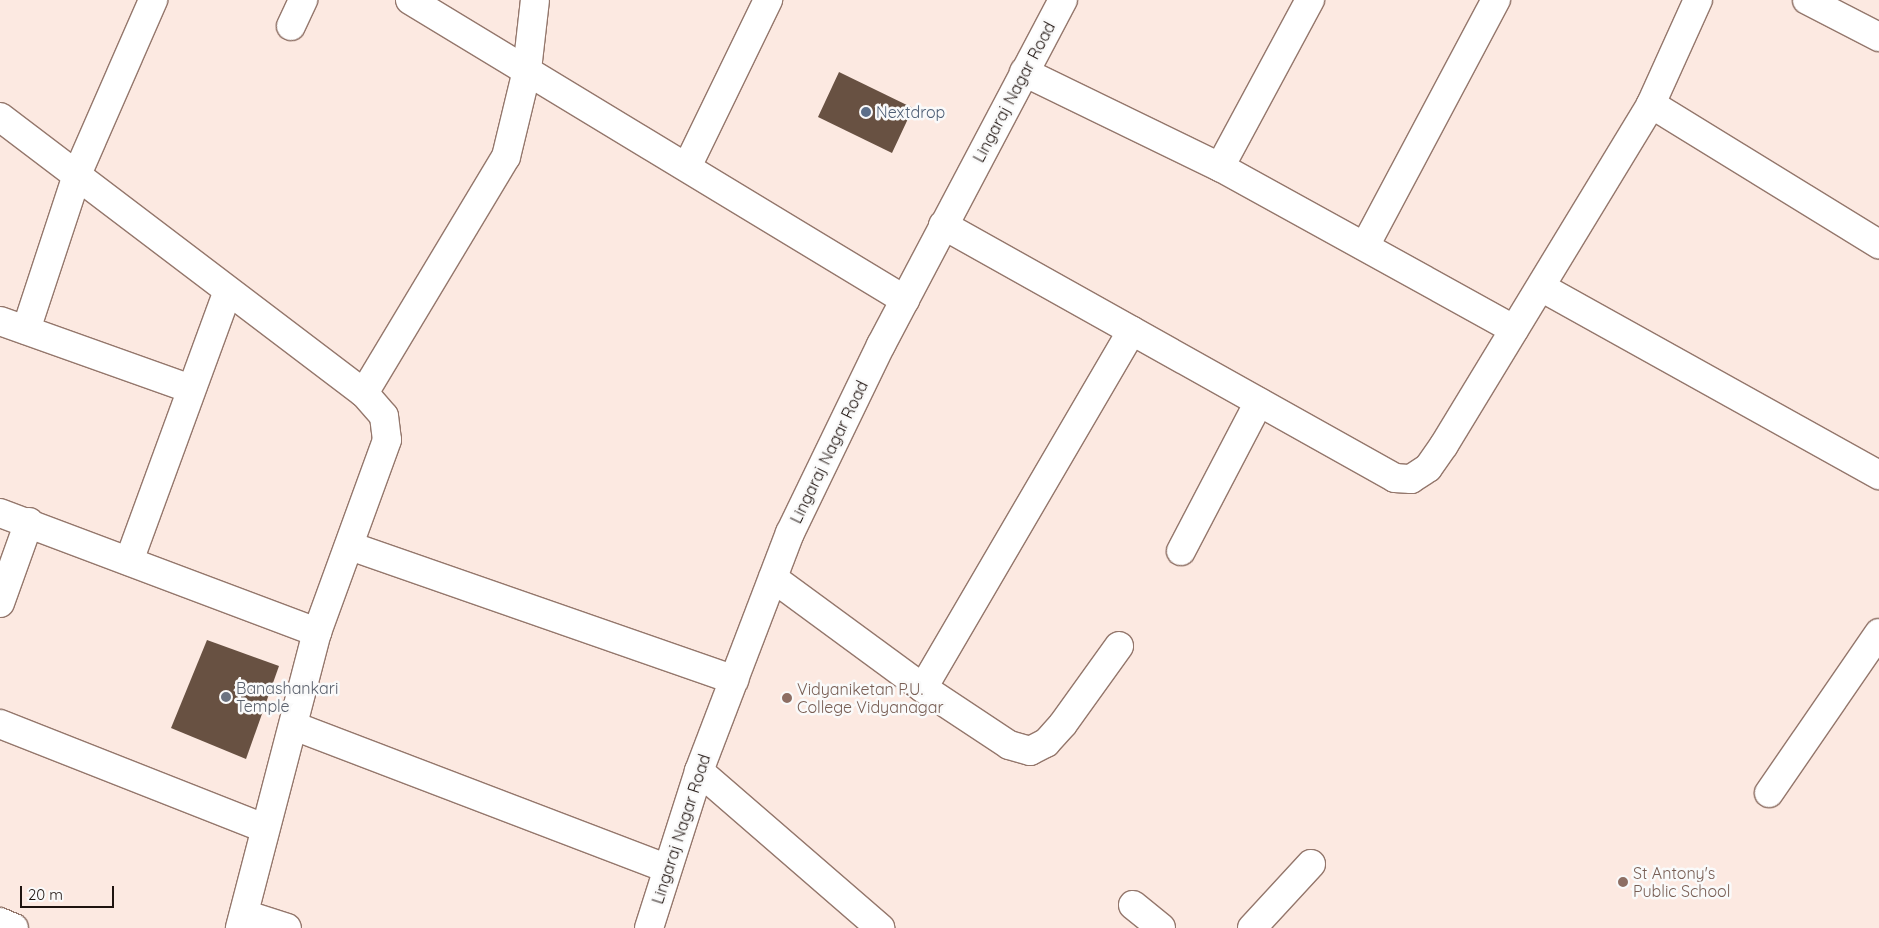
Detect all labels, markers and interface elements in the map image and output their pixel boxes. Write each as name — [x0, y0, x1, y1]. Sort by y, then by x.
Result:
street label: Lingaraj Nagar Road — [969, 18, 1059, 166]
place label: Nextdrop — [876, 102, 945, 122]
marker: Nextdrop — [860, 106, 872, 118]
street label: Lingaraj Nagar Road — [786, 378, 872, 526]
place label: Banashankari Temple — [236, 678, 338, 716]
place label: Vidyaniketan P.U. College Vidyanagar — [797, 679, 944, 717]
marker: Banashankari Temple — [220, 691, 232, 703]
marker: Vidyaniketan P.U. College Vidyanagar — [781, 692, 793, 704]
street label: Lingaraj Nagar Road — [648, 752, 714, 906]
place label: St Antony's Public School — [1633, 863, 1730, 901]
scale bar — [22, 876, 116, 908]
marker: St Antony's Public School — [1617, 876, 1629, 888]
text: 20 m — [28, 885, 63, 904]

